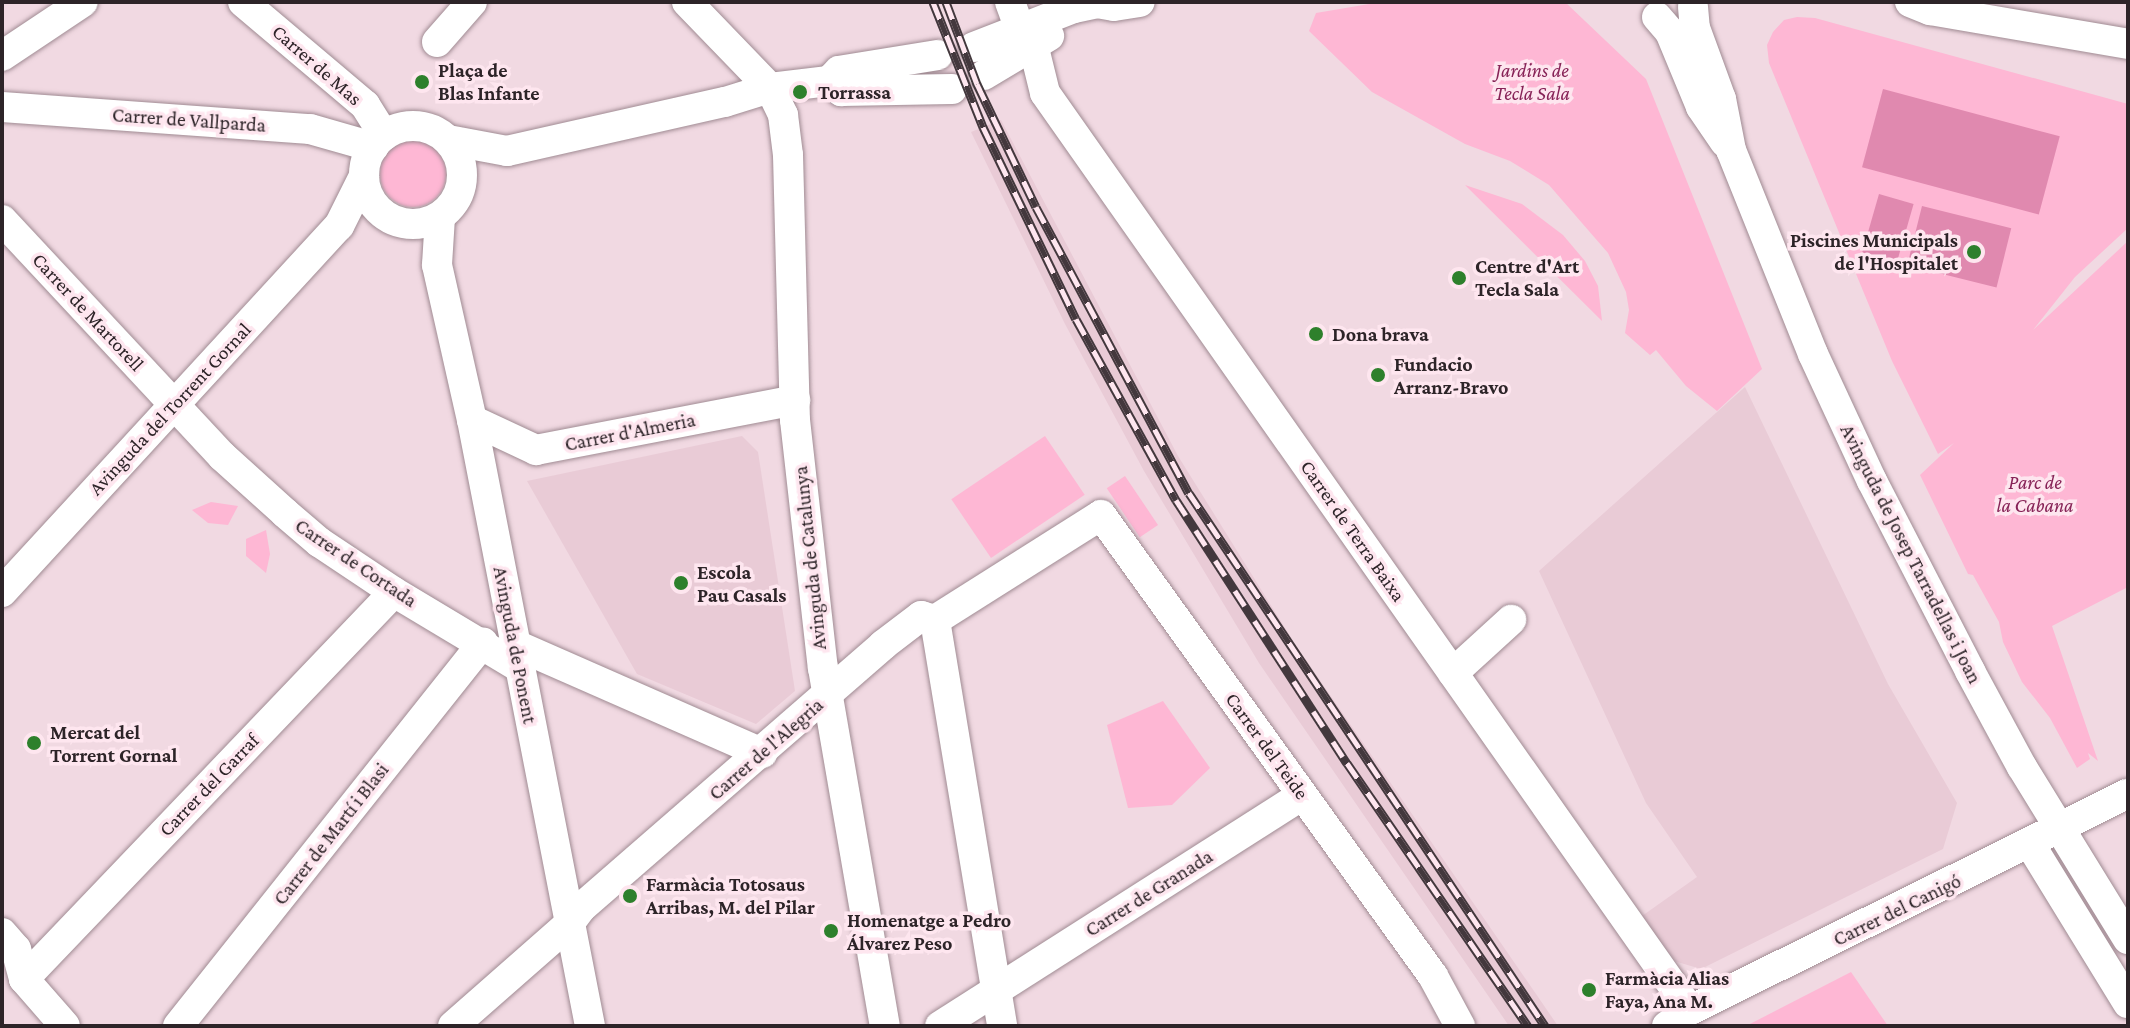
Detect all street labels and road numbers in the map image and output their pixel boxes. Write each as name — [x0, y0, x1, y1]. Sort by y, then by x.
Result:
street label: Carrer de Mas — [267, 19, 367, 111]
street label: Carrer de Vallparda — [111, 103, 267, 137]
street label: Carrer de Martorell — [27, 248, 149, 376]
street label: Avinguda del Torrent Gornal — [84, 318, 256, 500]
street label: Carrer d'Almeria — [563, 408, 697, 456]
street label: Avinguda de Josep Tarradellas i Joan — [1835, 420, 1987, 688]
street label: Carrer de Terra Baixa — [1295, 456, 1411, 606]
street label: Avinguda de Catalunya — [788, 465, 832, 651]
street label: Carrer de Cortada — [291, 513, 421, 613]
street label: Avinguda de Ponent — [488, 564, 542, 726]
street label: Carrer del Teide — [1220, 688, 1314, 804]
street label: Carrer de l'Alegria — [704, 693, 828, 805]
street label: Carrer del Garraf — [154, 729, 264, 841]
street label: Carrer de Martí i Blasi — [268, 758, 394, 910]
street label: Carrer de Granada — [1081, 844, 1217, 942]
street label: Carrer del Canigó — [1829, 869, 1965, 951]

